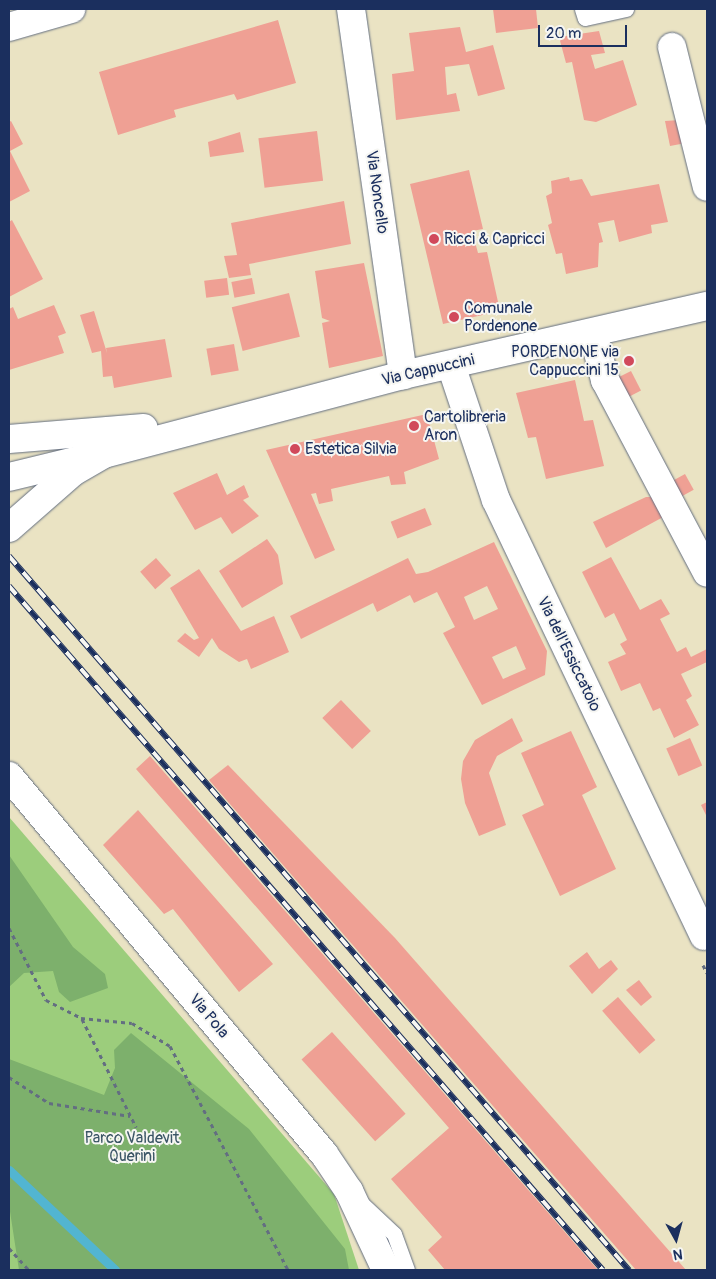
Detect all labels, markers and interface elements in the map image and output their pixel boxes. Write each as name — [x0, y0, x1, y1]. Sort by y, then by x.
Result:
scale bar — [541, 15, 630, 47]
text: 20 m — [546, 24, 581, 43]
street label: Via Noncello — [362, 149, 392, 235]
place label: Ricci & Capricci — [444, 229, 545, 249]
marker: Ricci & Capricci — [428, 233, 440, 245]
place label: Comunale Pordenone — [464, 298, 537, 336]
marker: Comunale Pordenone — [448, 311, 460, 323]
place label: PORDENONE via Cappuccini 15 — [511, 342, 619, 380]
street label: Via Cappuccini — [380, 350, 476, 390]
marker: PORDENONE via Cappuccini 15 — [623, 355, 635, 367]
place label: Cartolibreria Aron — [424, 407, 506, 445]
marker: Cartolibreria Aron — [408, 420, 420, 432]
place label: Estetica Silvia — [305, 439, 397, 459]
marker: Estetica Silvia — [289, 443, 301, 455]
street label: Via dell'Essiccatoio — [533, 594, 605, 714]
street label: Via Pola — [185, 990, 233, 1042]
park label: Parco Valdevit Querini — [85, 1128, 179, 1166]
north arrow — [651, 1214, 701, 1264]
text: N — [672, 1245, 684, 1263]

